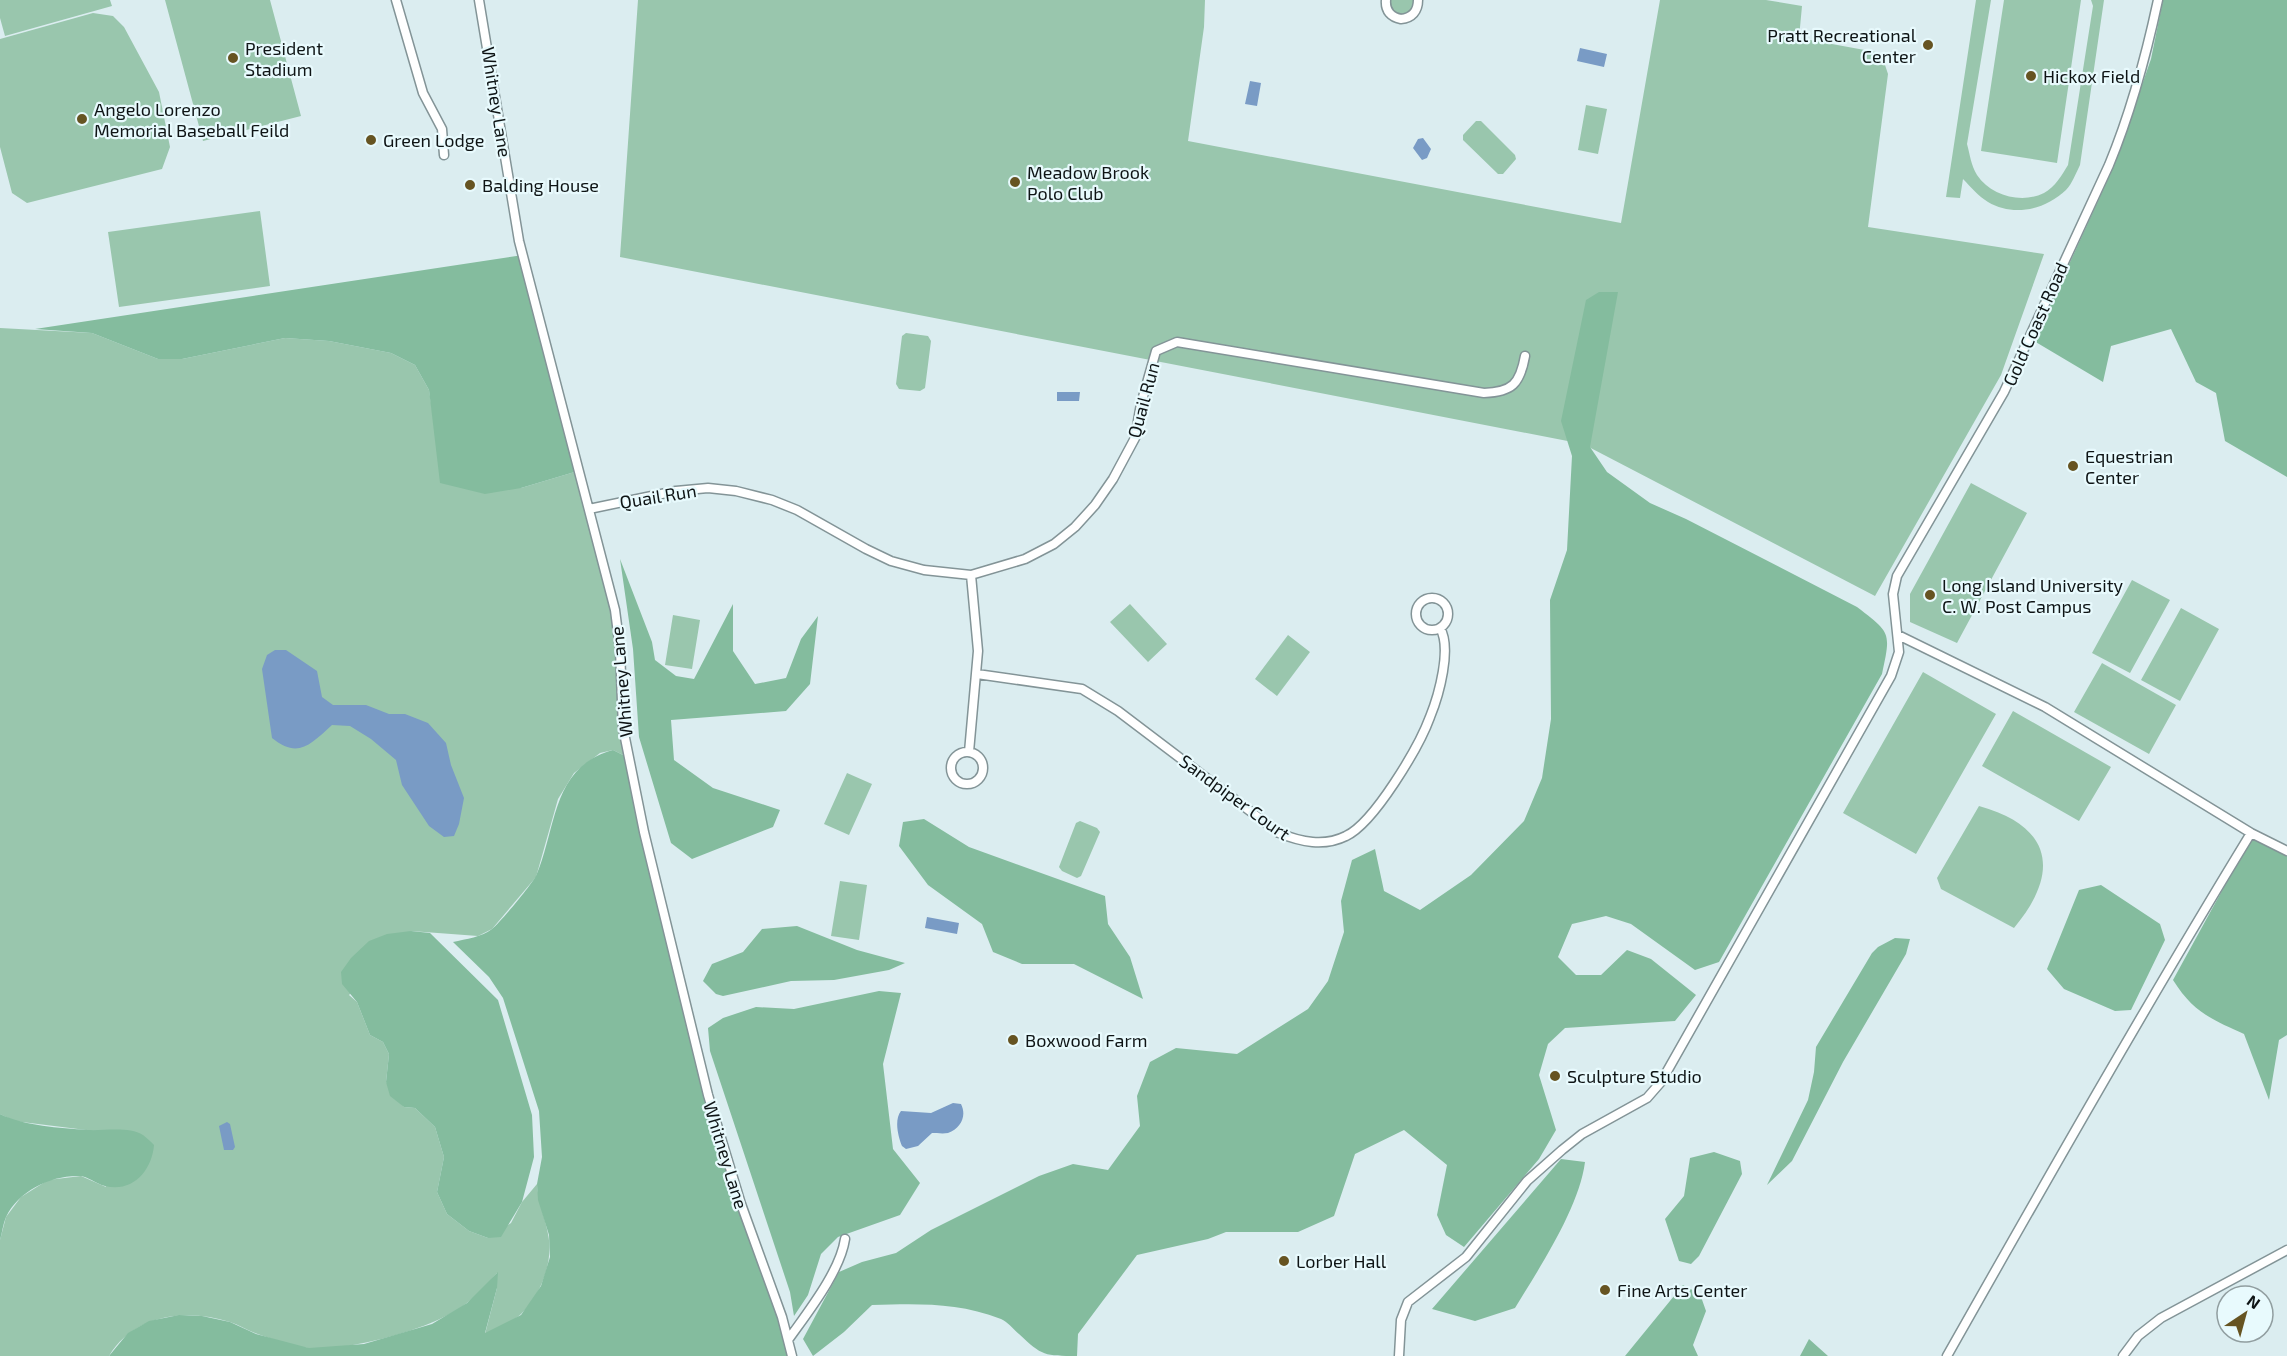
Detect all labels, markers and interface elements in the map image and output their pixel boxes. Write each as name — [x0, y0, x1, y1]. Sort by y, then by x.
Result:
place label: Pratt Recreational Center — [1767, 24, 1917, 67]
place label: President Stadium — [245, 37, 323, 80]
marker: Pratt Recreational Center — [1921, 38, 1935, 52]
street label: Whitney Lane — [477, 45, 517, 159]
marker: President Stadium — [226, 51, 240, 65]
place label: Hickox Field — [2043, 65, 2140, 87]
marker: Hickox Field — [2024, 69, 2038, 83]
place label: Angelo Lorenzo Memorial Baseball Feild — [94, 98, 289, 141]
marker: Angelo Lorenzo Memorial Baseball Feild — [75, 112, 89, 126]
place label: Green Lodge — [383, 129, 484, 151]
marker: Green Lodge — [364, 133, 378, 147]
place label: Meadow Brook Polo Club — [1027, 161, 1149, 204]
place label: Balding House — [482, 174, 599, 196]
marker: Meadow Brook Polo Club — [1008, 175, 1022, 189]
marker: Balding House — [463, 178, 477, 192]
street label: Gold Coast Road — [1998, 259, 2072, 389]
street label: Quail Run — [1122, 360, 1164, 440]
place label: Equestrian Center — [2085, 445, 2173, 488]
marker: Equestrian Center — [2066, 459, 2080, 473]
street label: Quail Run — [618, 479, 698, 513]
place label: Long Island University C. W. Post Campus — [1942, 574, 2124, 617]
marker: Long Island University C. W. Post Campus — [1923, 588, 1937, 602]
street label: Whitney Lane — [605, 626, 637, 738]
street label: Sandpiper Court — [1175, 749, 1295, 845]
place label: Boxwood Farm — [1025, 1029, 1147, 1051]
marker: Boxwood Farm — [1006, 1033, 1020, 1047]
place label: Sculpture Studio — [1567, 1065, 1702, 1087]
marker: Sculpture Studio — [1548, 1069, 1562, 1083]
street label: Whitney Lane — [699, 1099, 753, 1211]
place label: Lorber Hall — [1296, 1250, 1387, 1272]
marker: Lorber Hall — [1277, 1254, 1291, 1268]
place label: Fine Arts Center — [1617, 1279, 1747, 1301]
marker: Fine Arts Center — [1598, 1283, 1612, 1297]
north arrow — [2215, 1284, 2275, 1344]
text: N — [2244, 1290, 2264, 1313]

